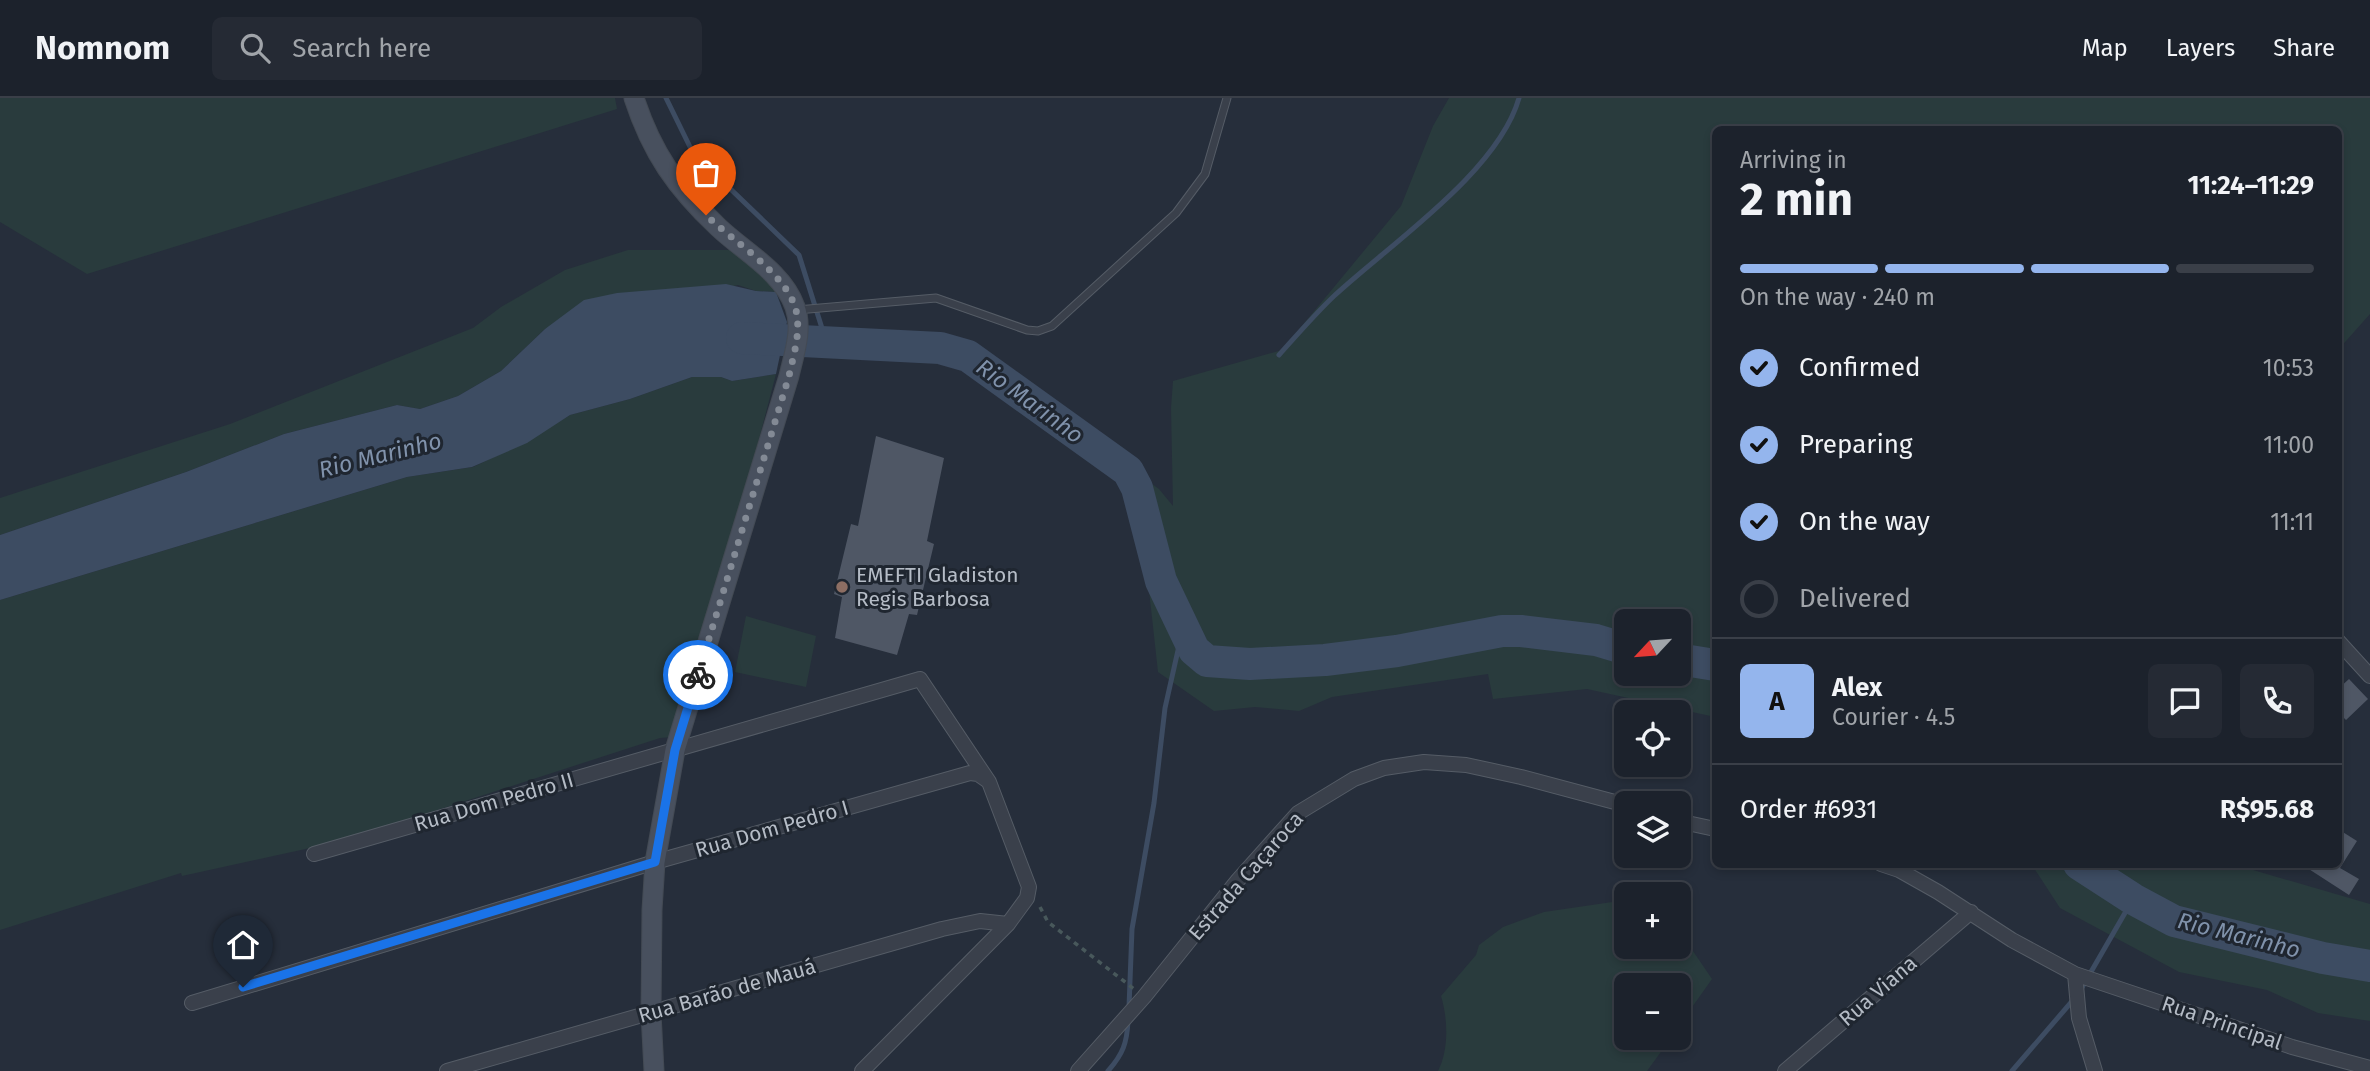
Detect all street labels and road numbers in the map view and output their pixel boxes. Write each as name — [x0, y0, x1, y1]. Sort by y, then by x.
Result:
street label: Rua Dom Pedro II — [411, 767, 577, 837]
street label: Rua Dom Pedro I — [692, 795, 852, 863]
street label: Estrada Caçaroca — [1183, 806, 1309, 946]
street label: Rua Viana — [1834, 950, 1922, 1032]
street label: Rua Barão de Mauá — [635, 953, 819, 1029]
street label: Rua Principal — [2158, 990, 2286, 1056]

